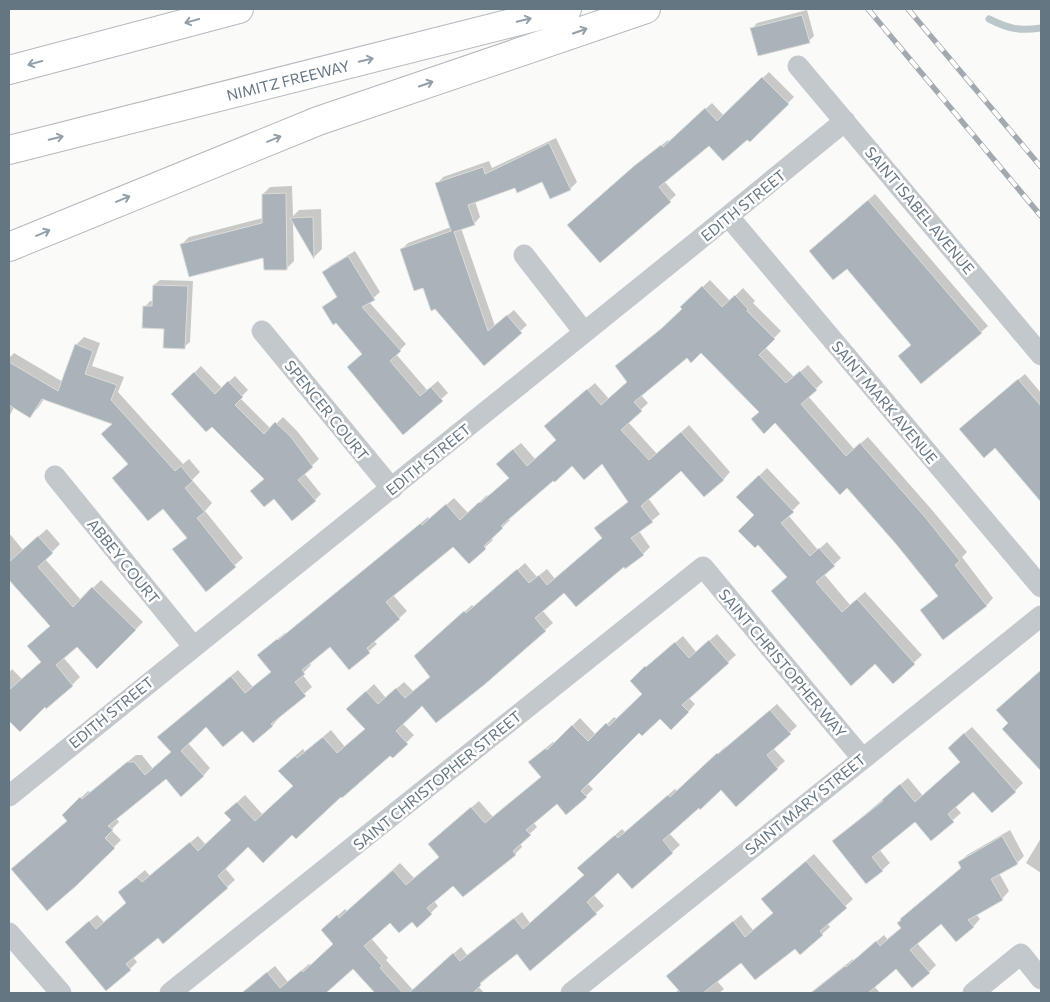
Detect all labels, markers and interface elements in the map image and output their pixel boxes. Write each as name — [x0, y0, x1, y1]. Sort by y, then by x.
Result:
one-way arrow — [515, 15, 531, 24]
one-way arrow — [184, 17, 200, 27]
one-way arrow — [572, 26, 588, 35]
one-way arrow — [358, 54, 374, 64]
street label: NIMITZ FREEWAY — [225, 56, 352, 104]
one-way arrow — [27, 59, 43, 68]
one-way arrow — [418, 78, 434, 88]
one-way arrow — [48, 133, 64, 142]
one-way arrow — [266, 133, 281, 143]
street label: SAINT ISABEL AVENUE — [862, 143, 978, 277]
street label: EDITH STREET — [697, 165, 789, 245]
one-way arrow — [115, 194, 130, 204]
one-way arrow — [35, 227, 50, 237]
street label: SAINT MARK AVENUE — [828, 337, 942, 467]
street label: SPENCER COURT — [281, 356, 373, 464]
street label: EDITH STREET — [382, 419, 474, 499]
street label: ABBEY COURT — [84, 515, 164, 607]
street label: SAINT CHRISTOPHER WAY — [716, 585, 851, 741]
street label: EDITH STREET — [65, 672, 157, 752]
street label: SAINT CHRISTOPHER STREET — [349, 706, 525, 853]
street label: SAINT MARY STREET — [741, 750, 869, 858]

